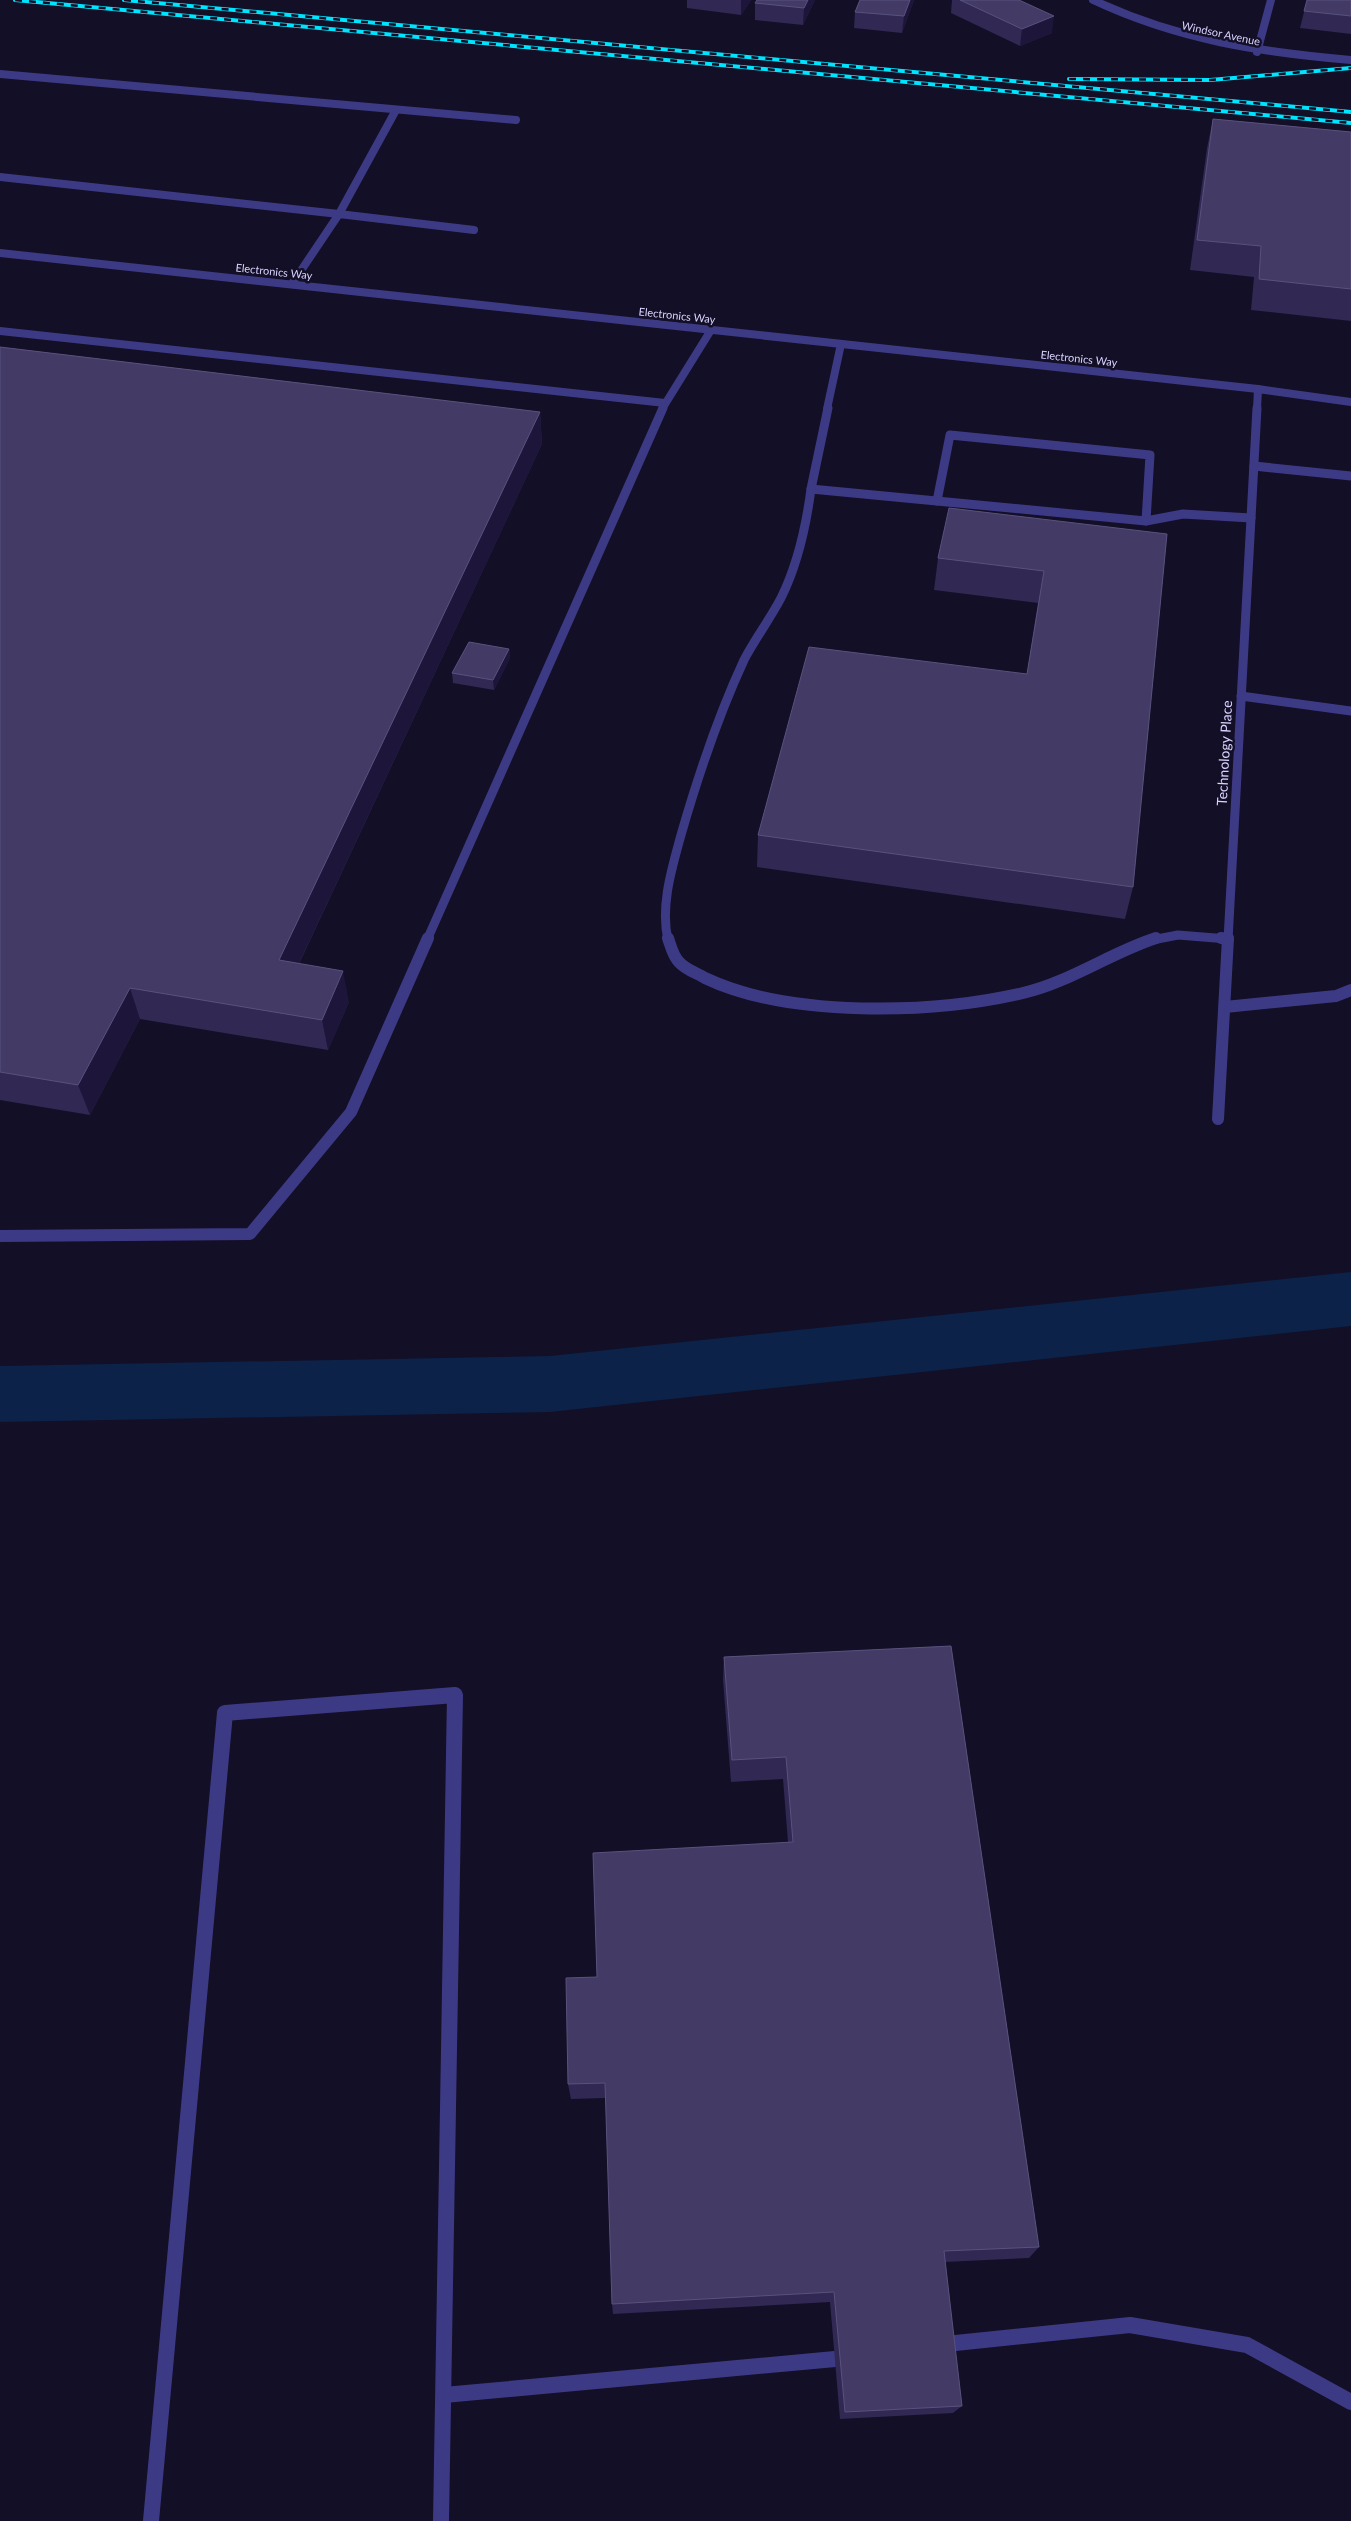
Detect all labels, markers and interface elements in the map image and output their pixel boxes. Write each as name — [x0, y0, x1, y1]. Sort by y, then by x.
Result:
street label: Windsor Avenue — [1181, 18, 1262, 48]
street label: Electronics Way — [235, 261, 313, 282]
street label: Electronics Way — [638, 305, 716, 326]
street label: Electronics Way — [1040, 348, 1118, 369]
street label: Technology Place — [1213, 700, 1235, 806]

